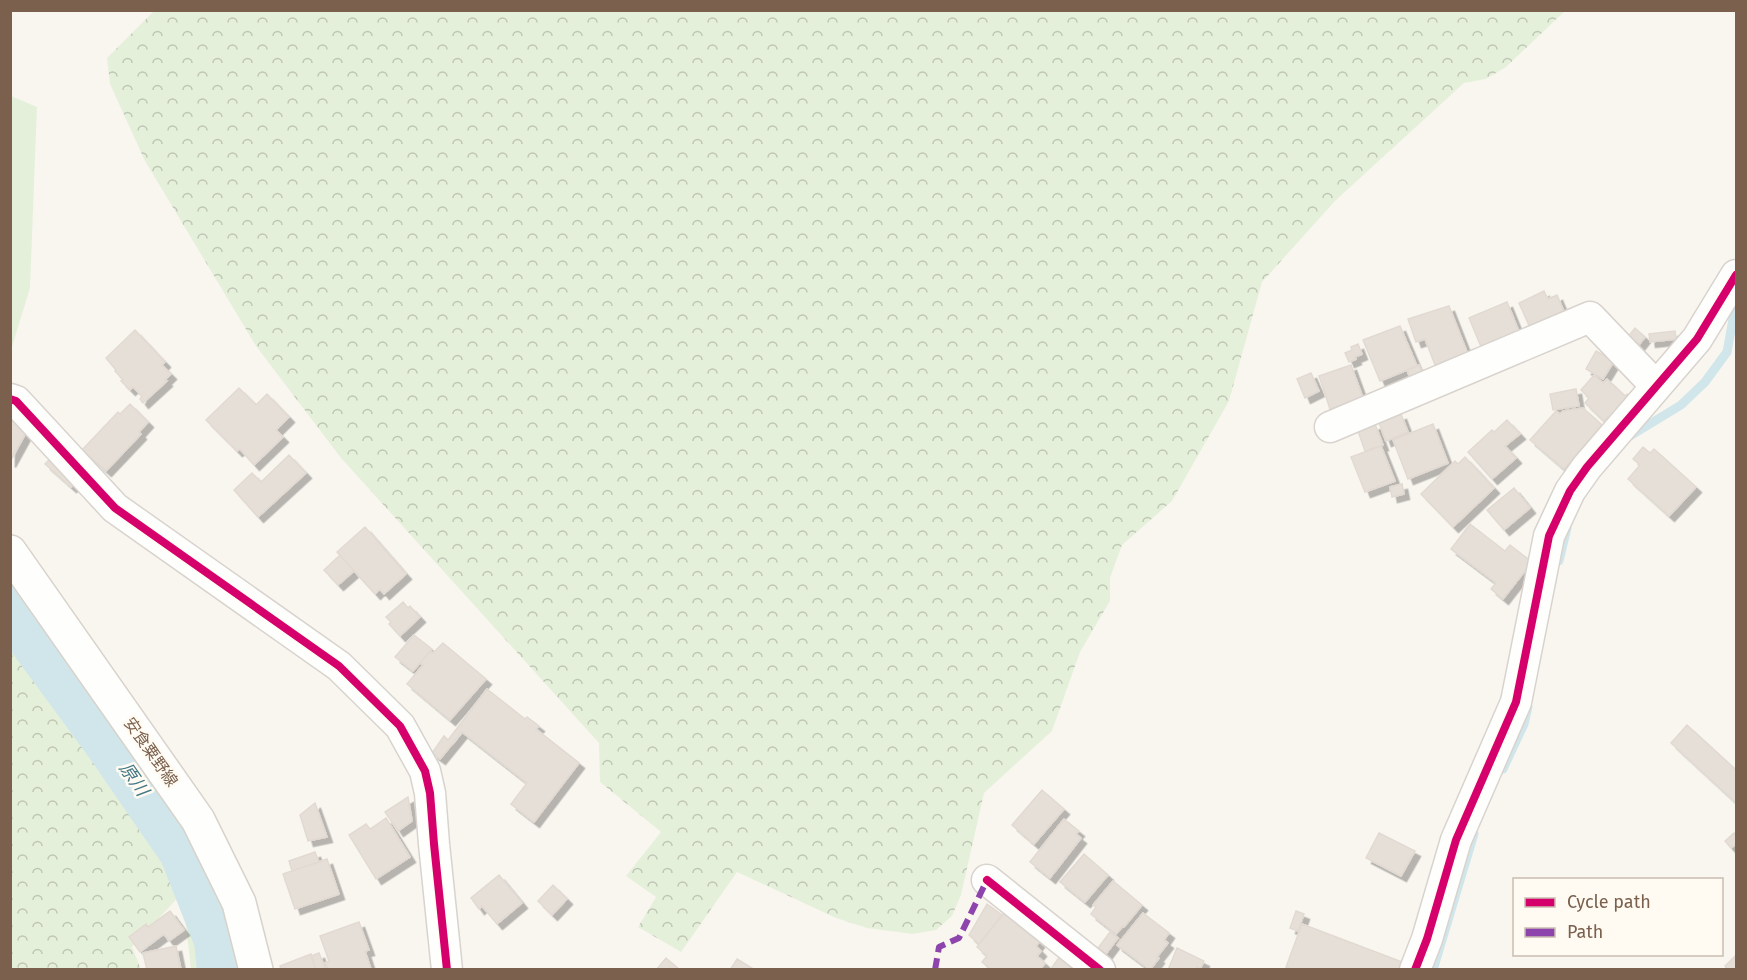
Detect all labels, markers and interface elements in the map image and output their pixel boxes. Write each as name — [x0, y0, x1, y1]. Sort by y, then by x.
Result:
street label: 安食粟野線 — [120, 714, 182, 790]
water label: 原川 — [115, 758, 154, 802]
legend — [1513, 878, 1723, 956]
text: Cycle path — [1567, 891, 1651, 913]
text: Path — [1567, 921, 1603, 943]

